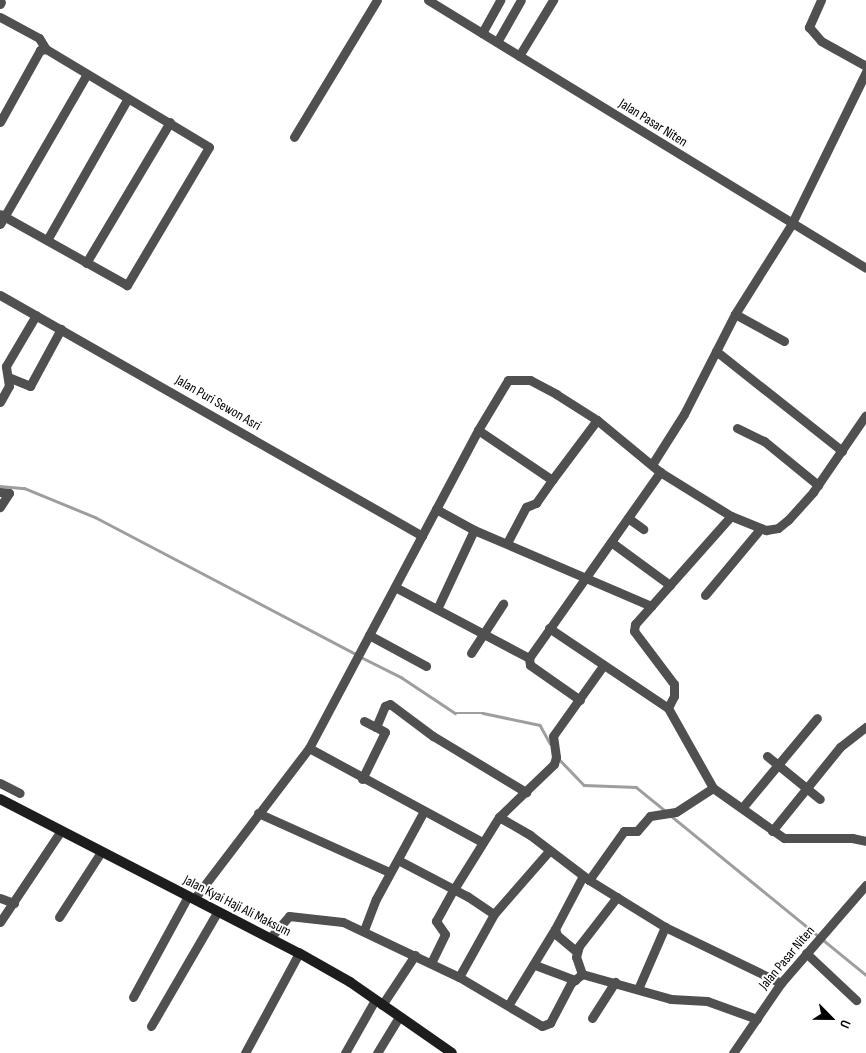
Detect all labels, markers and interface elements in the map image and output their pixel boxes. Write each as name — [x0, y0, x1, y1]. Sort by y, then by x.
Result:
street label: Jalan Pasar Niten — [616, 95, 690, 151]
street label: Jalan Puri Sewon Asri — [172, 372, 264, 434]
street label: Jalan Kyai Haji Ali Maksum — [180, 872, 294, 940]
street label: Jalan Pasar Niten — [756, 923, 818, 993]
north arrow — [806, 993, 856, 1043]
text: U — [836, 1017, 855, 1031]

